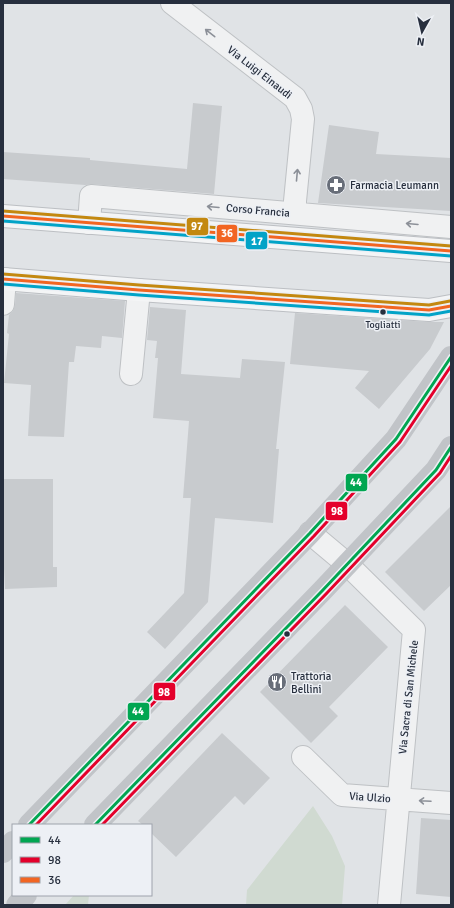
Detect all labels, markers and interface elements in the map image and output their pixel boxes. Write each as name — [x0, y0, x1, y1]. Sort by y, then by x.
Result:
north arrow — [402, 12, 442, 52]
one-way arrow — [204, 28, 215, 37]
text: N — [416, 34, 425, 48]
street label: Via Luigi Einaudi — [225, 43, 295, 102]
one-way arrow — [294, 169, 301, 182]
pharmacy icon: Farmacia Leumann — [325, 174, 347, 196]
place label: Farmacia Leumann — [350, 179, 439, 192]
street label: Corso Francia — [225, 201, 291, 220]
one-way arrow — [207, 203, 220, 210]
line badge: 97 — [186, 217, 209, 236]
text: 97 — [191, 220, 203, 233]
one-way arrow — [406, 220, 419, 227]
line badge: 36 — [216, 224, 238, 243]
text: 36 — [221, 227, 233, 240]
line badge: 17 — [245, 231, 268, 250]
text: 17 — [251, 235, 263, 248]
marker: Togliatti — [378, 307, 388, 317]
place label: Togliatti — [366, 319, 400, 331]
line badge: 44 — [345, 473, 368, 492]
text: 44 — [350, 476, 362, 489]
line badge: 98 — [325, 501, 348, 521]
text: 98 — [331, 505, 343, 518]
unlabelled marker — [282, 629, 292, 639]
street label: Via Sacra di San Michele — [396, 639, 421, 755]
place label: Trattoria Bellini — [291, 670, 332, 696]
restaurant icon: Trattoria Bellini — [266, 671, 288, 693]
line badge: 98 — [153, 682, 176, 701]
text: 98 — [158, 686, 170, 699]
line badge: 44 — [127, 702, 150, 721]
text: 44 — [132, 705, 144, 718]
street label: Via Ulzio — [349, 790, 391, 805]
one-way arrow — [419, 798, 432, 805]
legend — [12, 824, 152, 896]
text: 44 — [48, 833, 61, 848]
text: 98 — [48, 853, 61, 868]
text: 36 — [48, 873, 61, 888]

